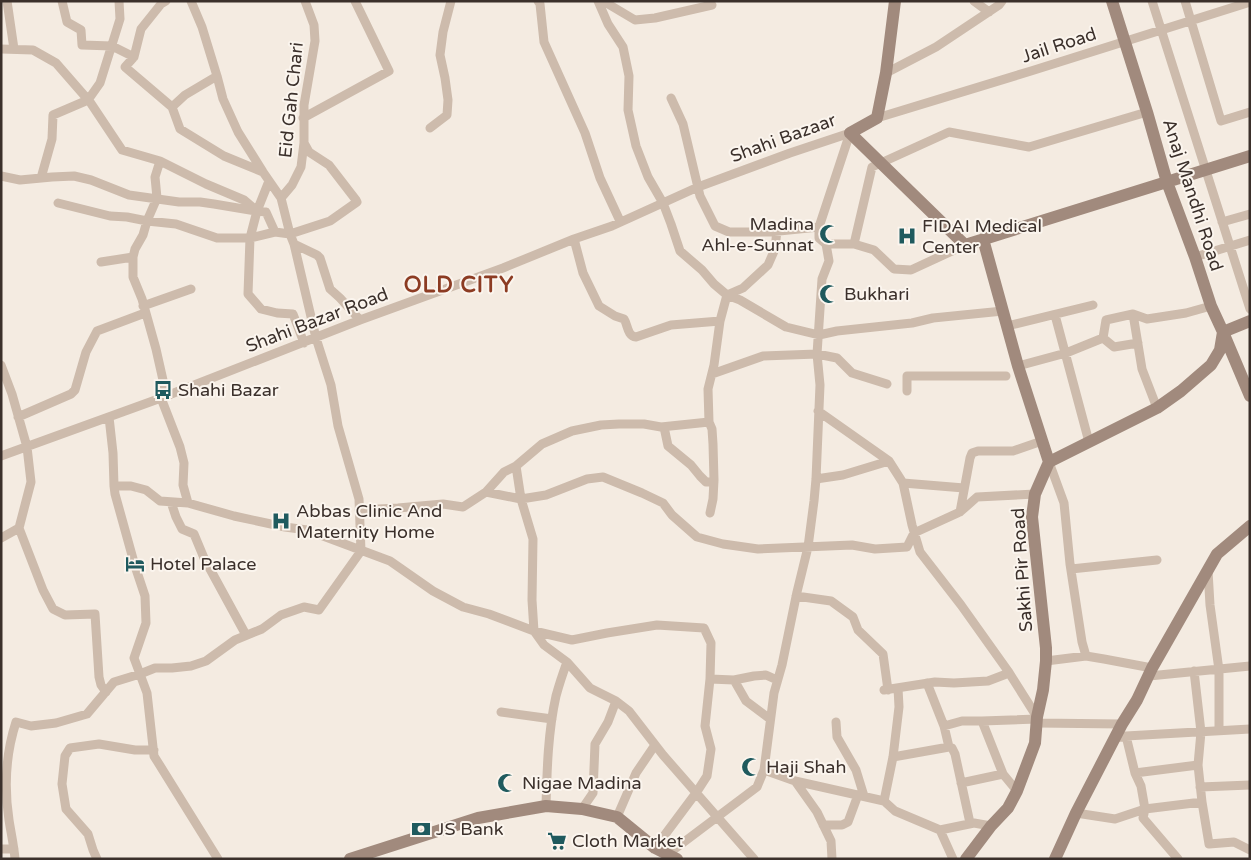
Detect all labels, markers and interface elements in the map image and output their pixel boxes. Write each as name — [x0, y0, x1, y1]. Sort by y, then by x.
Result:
street label: Jail Road — [1019, 23, 1099, 67]
street label: Eid Gah Chari — [274, 41, 308, 159]
street label: Shahi Bazaar — [727, 109, 839, 167]
street label: Anaj Mandhi Road — [1158, 116, 1228, 274]
place label: Madina Ahl-e-Sunnat — [701, 213, 814, 256]
place label: FIDAI Medical Center — [922, 215, 1042, 258]
mosque icon: Madina Ahl-e-Sunnat — [818, 223, 840, 245]
hospital icon: FIDAI Medical Center — [896, 225, 918, 247]
district label: OLD CITY — [404, 272, 514, 298]
street label: Shahi Bazar Road — [243, 283, 391, 357]
mosque icon: Bukhari — [818, 283, 840, 305]
place label: Bukhari — [844, 283, 910, 305]
bus stop icon: Shahi Bazar — [152, 379, 174, 401]
place label: Shahi Bazar — [178, 379, 279, 401]
place label: Abbas Clinic And Maternity Home — [296, 500, 442, 543]
street label: Sakhi Pir Road — [1007, 507, 1037, 633]
hospital icon: Abbas Clinic And Maternity Home — [270, 510, 292, 532]
hotel icon: Hotel Palace — [124, 553, 146, 575]
place label: Hotel Palace — [150, 553, 256, 575]
mosque icon: Haji Shah — [740, 756, 762, 778]
place label: Haji Shah — [766, 756, 846, 778]
mosque icon: Nigae Madina — [496, 772, 518, 794]
place label: Nigae Madina — [522, 772, 642, 794]
bank icon: JS Bank — [410, 818, 432, 840]
place label: JS Bank — [436, 818, 504, 840]
supermarket icon: Cloth Market — [546, 830, 568, 852]
place label: Cloth Market — [572, 830, 684, 852]

